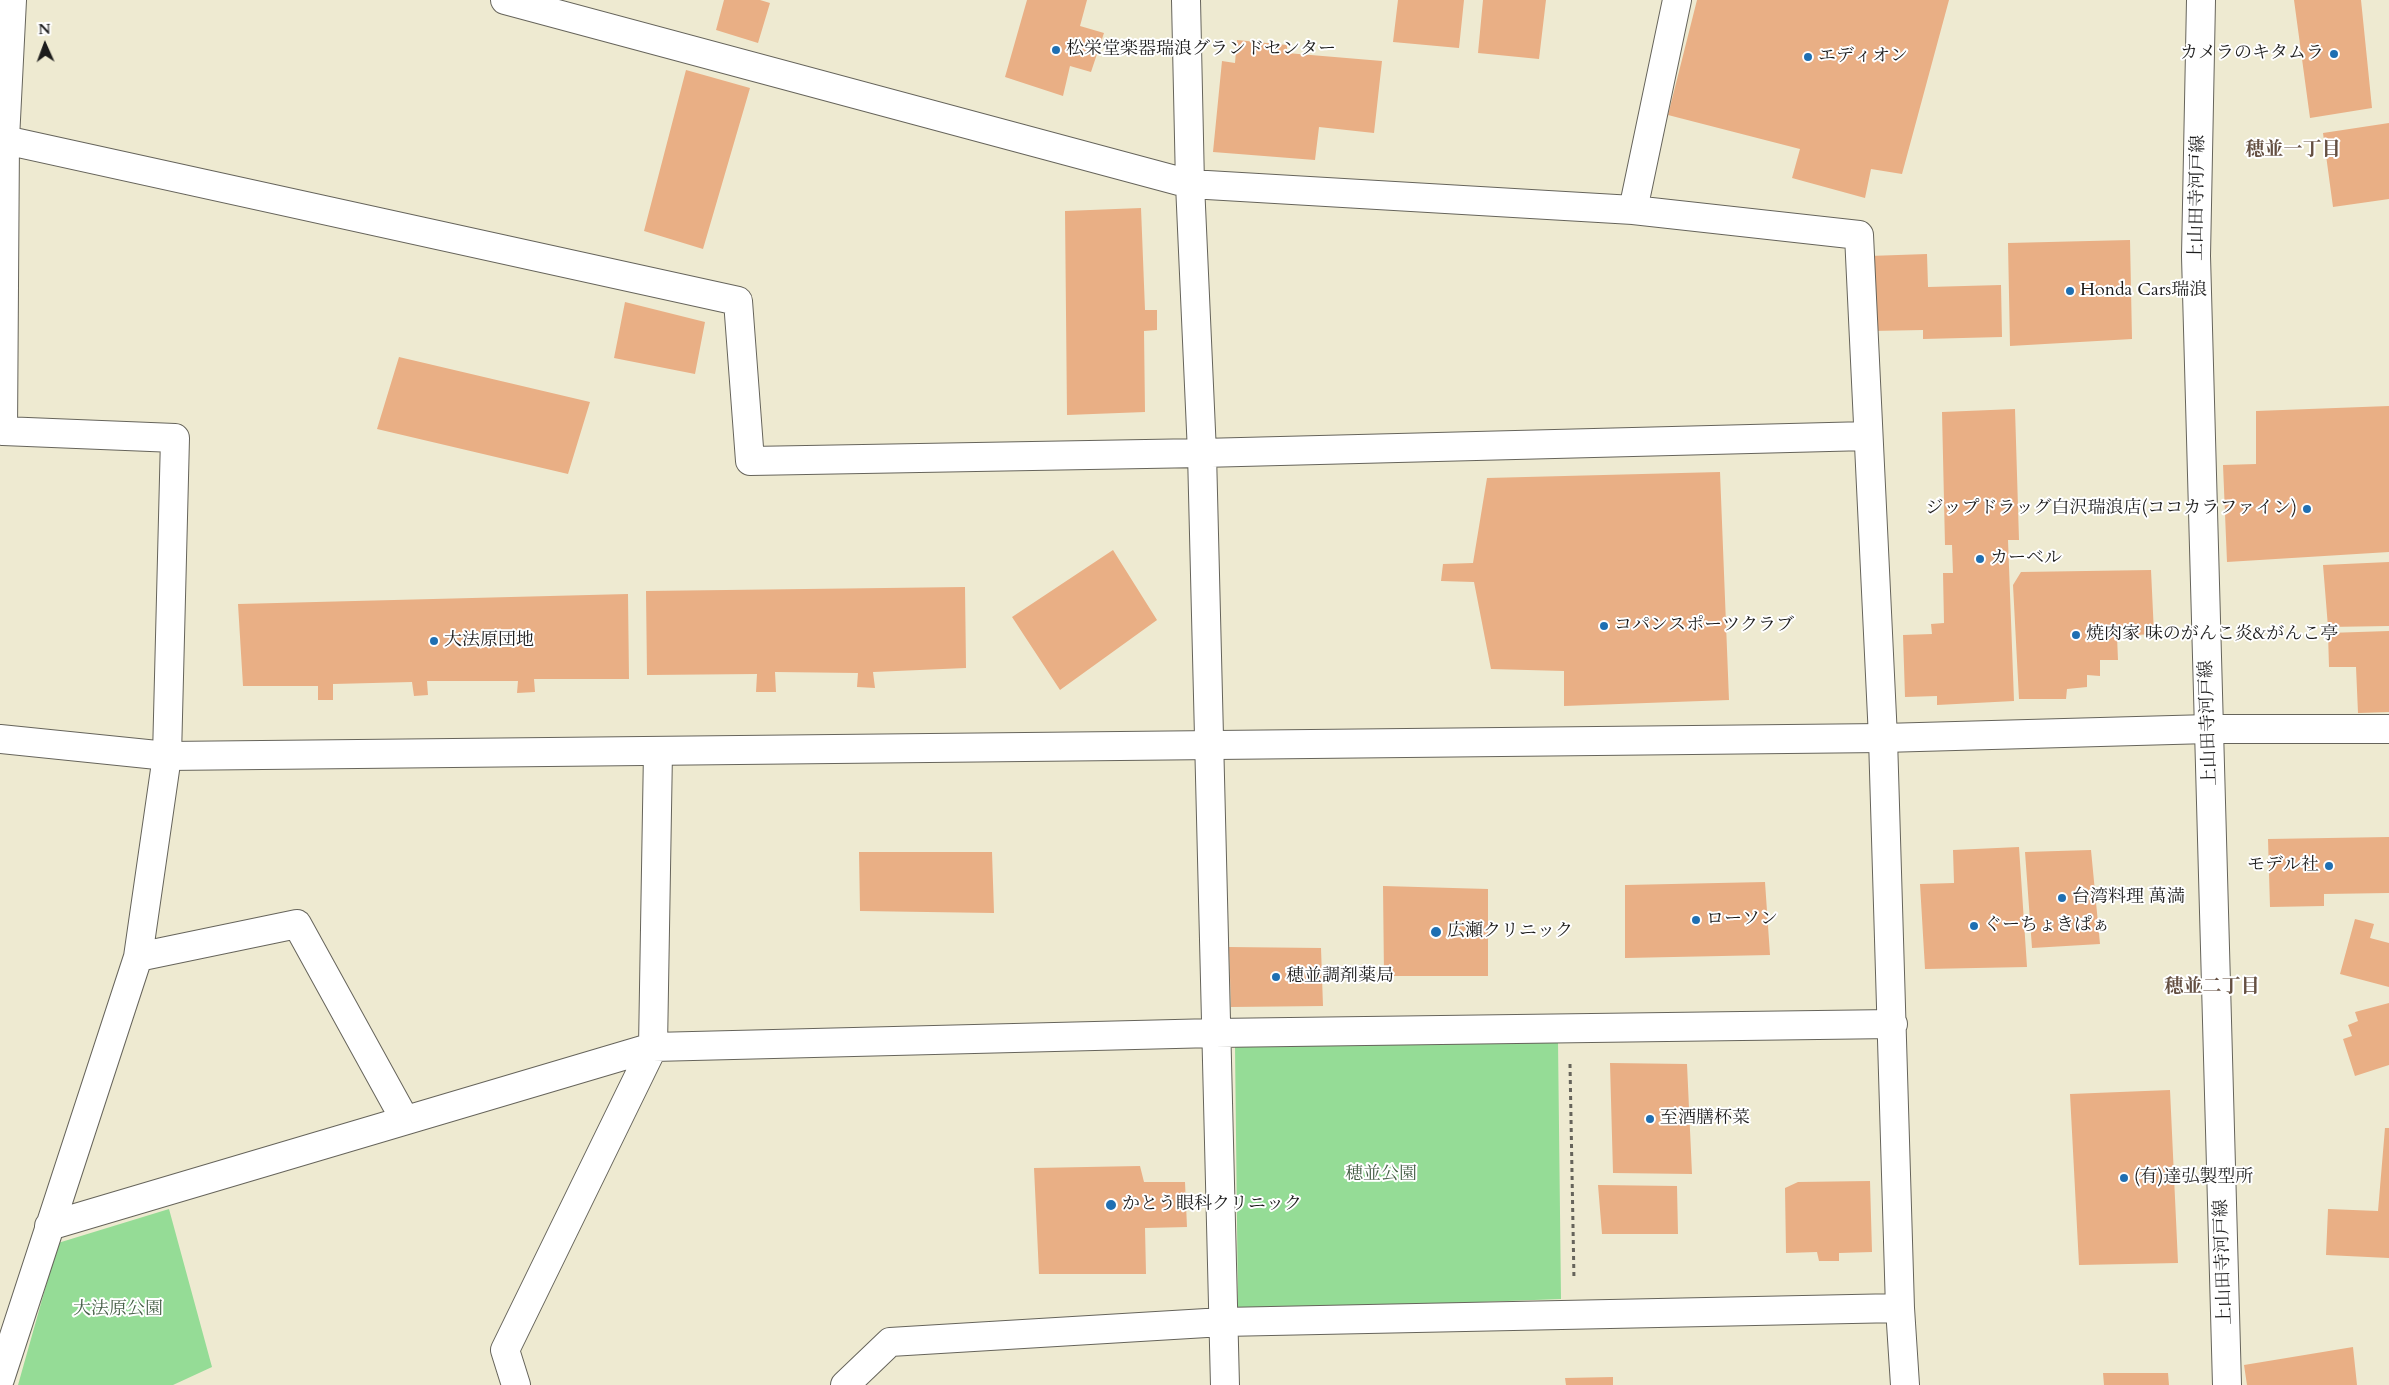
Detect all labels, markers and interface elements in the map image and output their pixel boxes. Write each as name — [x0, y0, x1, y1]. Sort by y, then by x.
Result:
north arrow — [20, 20, 70, 70]
text: N — [38, 20, 51, 39]
place label: 松栄堂楽器瑞浪グランドセンター — [1066, 39, 1336, 61]
place label: カメラのキタムラ — [2180, 43, 2324, 65]
marker: 松栄堂楽器瑞浪グランドセンター — [1050, 44, 1062, 56]
place label: エディオン — [1818, 46, 1908, 68]
marker: カメラのキタムラ — [2328, 48, 2340, 60]
marker: エディオン — [1802, 51, 1814, 63]
street label: 上山田寺河戸線 — [2186, 135, 2210, 261]
district label: 穂並一丁目 — [2246, 140, 2340, 162]
place label: Honda Cars瑞浪 — [2080, 280, 2207, 302]
marker: Honda Cars瑞浪 — [2064, 285, 2076, 297]
place label: ジップドラッグ白沢瑞浪店(ココカラファイン) — [1926, 498, 2297, 520]
marker: ジップドラッグ白沢瑞浪店(ココカラファイン) — [2301, 503, 2313, 515]
place label: カーベル — [1990, 548, 2062, 570]
marker: カーベル — [1974, 553, 1986, 565]
place label: コパンスポーツクラブ — [1614, 615, 1794, 637]
marker: コパンスポーツクラブ — [1598, 620, 1610, 632]
place label: 焼肉家 味のがんこ炎&がんこ亭 — [2086, 624, 2338, 646]
marker: 焼肉家 味のがんこ炎&がんこ亭 — [2070, 629, 2082, 641]
place label: 大法原団地 — [444, 630, 534, 652]
marker: 大法原団地 — [428, 635, 440, 647]
street label: 上山田寺河戸線 — [2196, 660, 2222, 786]
place label: モデル社 — [2247, 855, 2319, 877]
marker: モデル社 — [2323, 860, 2335, 872]
place label: 台湾料理 萬満 — [2072, 887, 2185, 909]
marker: 台湾料理 萬満 — [2056, 892, 2068, 904]
place label: ローソン — [1706, 909, 1778, 931]
marker: ローソン — [1690, 914, 1702, 926]
place label: ぐーちょきぱぁ — [1984, 915, 2110, 937]
marker: ぐーちょきぱぁ — [1968, 920, 1980, 932]
place label: 広瀬クリニック — [1447, 921, 1573, 943]
marker: 広瀬クリニック — [1429, 925, 1443, 939]
place label: 穂並調剤薬局 — [1286, 966, 1394, 988]
marker: 穂並調剤薬局 — [1270, 971, 1282, 983]
district label: 穂並二丁目 — [2165, 977, 2259, 999]
place label: 至酒膳杯菜 — [1660, 1108, 1750, 1130]
marker: 至酒膳杯菜 — [1644, 1113, 1656, 1125]
park label: 穂並公園 — [1345, 1164, 1417, 1186]
place label: (有)達弘製型所 — [2134, 1167, 2253, 1189]
marker: (有)達弘製型所 — [2118, 1172, 2130, 1184]
place label: かとう眼科クリニック — [1122, 1194, 1302, 1216]
marker: かとう眼科クリニック — [1104, 1198, 1118, 1212]
street label: 上山田寺河戸線 — [2211, 1199, 2237, 1325]
park label: 大法原公園 — [73, 1299, 163, 1321]

